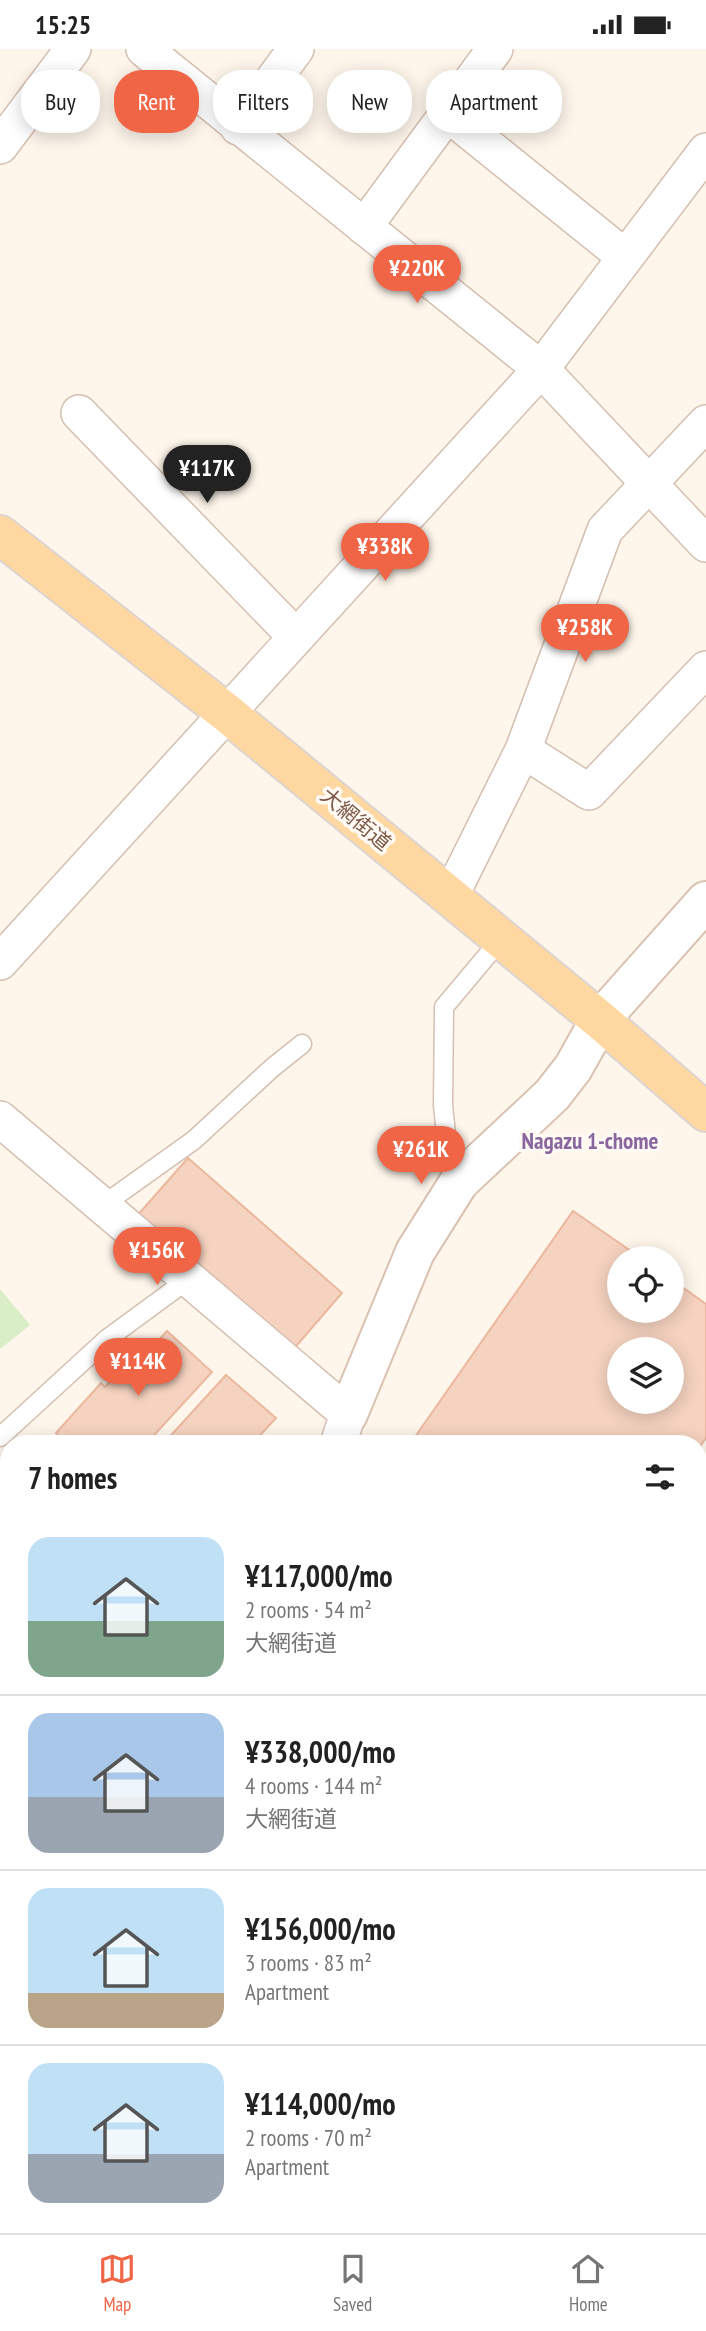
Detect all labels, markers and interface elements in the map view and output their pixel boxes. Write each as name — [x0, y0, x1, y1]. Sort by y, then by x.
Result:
text: 15:25 — [35, 8, 91, 41]
chip: Buy — [21, 70, 100, 133]
chip: Rent — [114, 70, 199, 133]
chip: Filters — [213, 70, 313, 133]
chip: New — [327, 70, 412, 133]
chip: Apartment — [426, 70, 562, 133]
pin: ¥220K — [368, 245, 466, 305]
text: ¥220K — [389, 253, 445, 282]
pin: ¥117K — [158, 445, 256, 505]
text: ¥117K — [179, 453, 235, 482]
pin: ¥338K — [336, 524, 434, 583]
text: ¥338K — [357, 531, 413, 560]
pin: ¥258K — [536, 605, 634, 664]
text: ¥258K — [557, 612, 613, 641]
street label: 大網街道 — [315, 782, 397, 856]
district label: Nagazu 1-chome — [522, 1126, 659, 1155]
pin: ¥261K — [372, 1127, 470, 1186]
text: ¥261K — [393, 1134, 449, 1163]
pin: ¥156K — [108, 1227, 206, 1287]
text: ¥156K — [129, 1235, 185, 1264]
map controls — [607, 1246, 684, 1414]
button: locate — [607, 1246, 684, 1323]
button: layers — [607, 1337, 684, 1414]
pin: ¥114K — [89, 1339, 187, 1398]
text: ¥114K — [110, 1346, 166, 1375]
text: 7 homes — [28, 1458, 117, 1497]
icon: filters — [641, 1458, 679, 1496]
text: ¥117,000/mo — [245, 1556, 393, 1595]
icon: home — [84, 1565, 168, 1649]
text: 2 rooms · 54 m² — [245, 1595, 372, 1624]
text: 大網街道 — [245, 1628, 337, 1657]
text: ¥338,000/mo — [245, 1732, 396, 1771]
icon: home — [84, 1741, 168, 1825]
text: 4 rooms · 144 m² — [245, 1771, 382, 1800]
text: 大網街道 — [245, 1804, 337, 1833]
text: ¥156,000/mo — [245, 1909, 396, 1948]
icon: home — [84, 1916, 168, 2000]
text: 3 rooms · 83 m² — [245, 1948, 372, 1977]
text: Apartment — [245, 1977, 329, 2006]
text: ¥114,000/mo — [245, 2084, 396, 2123]
icon: home — [84, 2091, 168, 2175]
text: 2 rooms · 70 m² — [245, 2123, 372, 2152]
text: Apartment — [245, 2152, 329, 2181]
tab: Map — [98, 2250, 136, 2316]
tab: Saved — [333, 2250, 372, 2316]
tab: Home — [569, 2250, 608, 2316]

